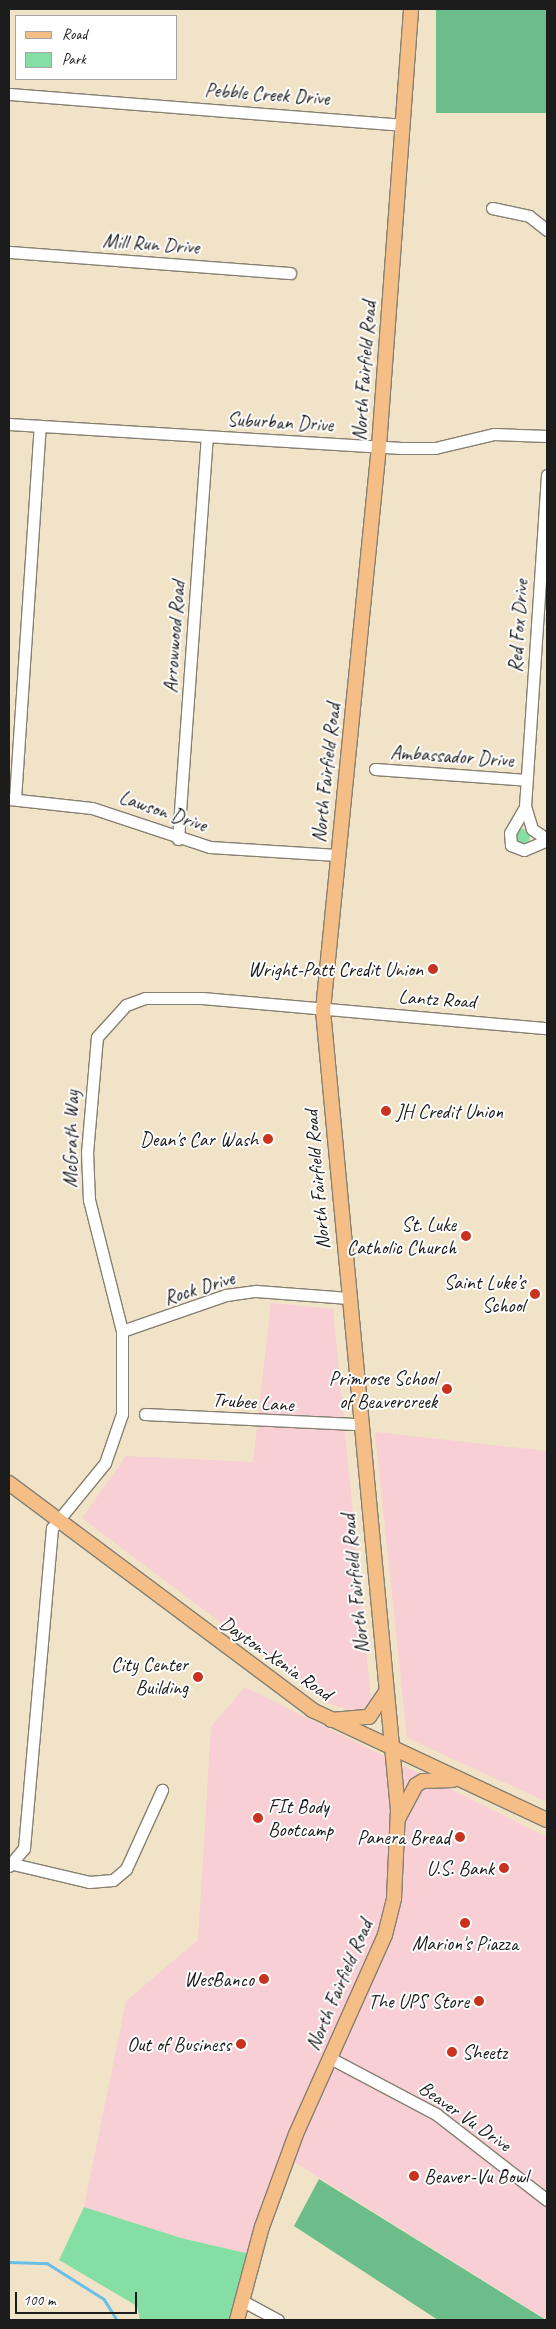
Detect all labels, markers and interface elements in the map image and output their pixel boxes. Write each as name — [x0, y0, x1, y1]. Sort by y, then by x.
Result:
legend — [15, 15, 178, 80]
text: Road — [62, 25, 87, 44]
text: Park — [62, 50, 86, 69]
street label: Pebble Creek Drive — [204, 78, 330, 110]
street label: Mill Run Drive — [102, 229, 200, 259]
street label: North Fairfield Road — [347, 300, 381, 442]
street label: Suburban Drive — [226, 407, 334, 437]
street label: Red Fox Drive — [503, 579, 533, 673]
street label: Arrowwood Road — [158, 580, 190, 694]
street label: North Fairfield Road — [307, 702, 345, 844]
street label: Ambassador Drive — [390, 740, 514, 772]
street label: Lawson Drive — [116, 785, 210, 837]
place label: Wright-Patt Credit Union — [248, 957, 423, 981]
marker: Wright-Patt Credit Union — [427, 963, 439, 975]
street label: Lantz Road — [398, 984, 476, 1014]
street label: McGrath Way — [58, 1090, 84, 1188]
place label: JH Credit Union — [396, 1099, 503, 1123]
marker: JH Credit Union — [380, 1105, 392, 1117]
street label: North Fairfield Road — [299, 1109, 335, 1251]
place label: Dean's Car Wash — [139, 1127, 258, 1151]
marker: Dean's Car Wash — [262, 1133, 274, 1145]
place label: St. Luke Catholic Church — [346, 1212, 456, 1259]
marker: St. Luke Catholic Church — [460, 1230, 472, 1242]
street label: Rock Drive — [161, 1266, 237, 1310]
place label: Saint Luke’s School — [444, 1270, 525, 1317]
marker: Saint Luke’s School — [529, 1288, 541, 1300]
place label: Primrose School of Beavercreek — [329, 1366, 437, 1413]
marker: Primrose School of Beavercreek — [441, 1383, 453, 1395]
street label: Trubee Lane — [212, 1387, 294, 1417]
street label: North Fairfield Road — [336, 1513, 374, 1655]
street label: Dayton-Xenia Road — [215, 1610, 337, 1706]
place label: City Center Building — [111, 1653, 188, 1700]
marker: City Center Building — [192, 1671, 204, 1683]
place label: FIt Body Bootcamp — [268, 1794, 333, 1841]
marker: FIt Body Bootcamp — [252, 1812, 264, 1824]
place label: Panera Bread — [357, 1825, 450, 1849]
marker: Panera Bread — [454, 1831, 466, 1843]
place label: U.S. Bank — [426, 1856, 494, 1880]
marker: U.S. Bank — [498, 1862, 510, 1874]
street label: North Fairfield Road — [301, 1916, 377, 2054]
marker: Marion's Piazza — [459, 1917, 471, 1929]
place label: Marion's Piazza — [412, 1931, 518, 1955]
place label: WesBanco — [184, 1967, 254, 1991]
marker: WesBanco — [258, 1973, 270, 1985]
place label: The UPS Store — [368, 1989, 469, 2013]
marker: The UPS Store — [473, 1995, 485, 2007]
place label: Out of Business — [127, 2032, 231, 2056]
marker: Out of Business — [235, 2038, 247, 2050]
place label: Sheetz — [462, 2040, 507, 2064]
marker: Sheetz — [446, 2046, 458, 2058]
street label: Beaver Vu Drive — [414, 2075, 516, 2157]
place label: Beaver-Vu Bowl — [424, 2164, 528, 2188]
marker: Beaver-Vu Bowl — [408, 2170, 420, 2182]
scale bar — [18, 2282, 140, 2314]
text: 100 m — [23, 2291, 55, 2310]

